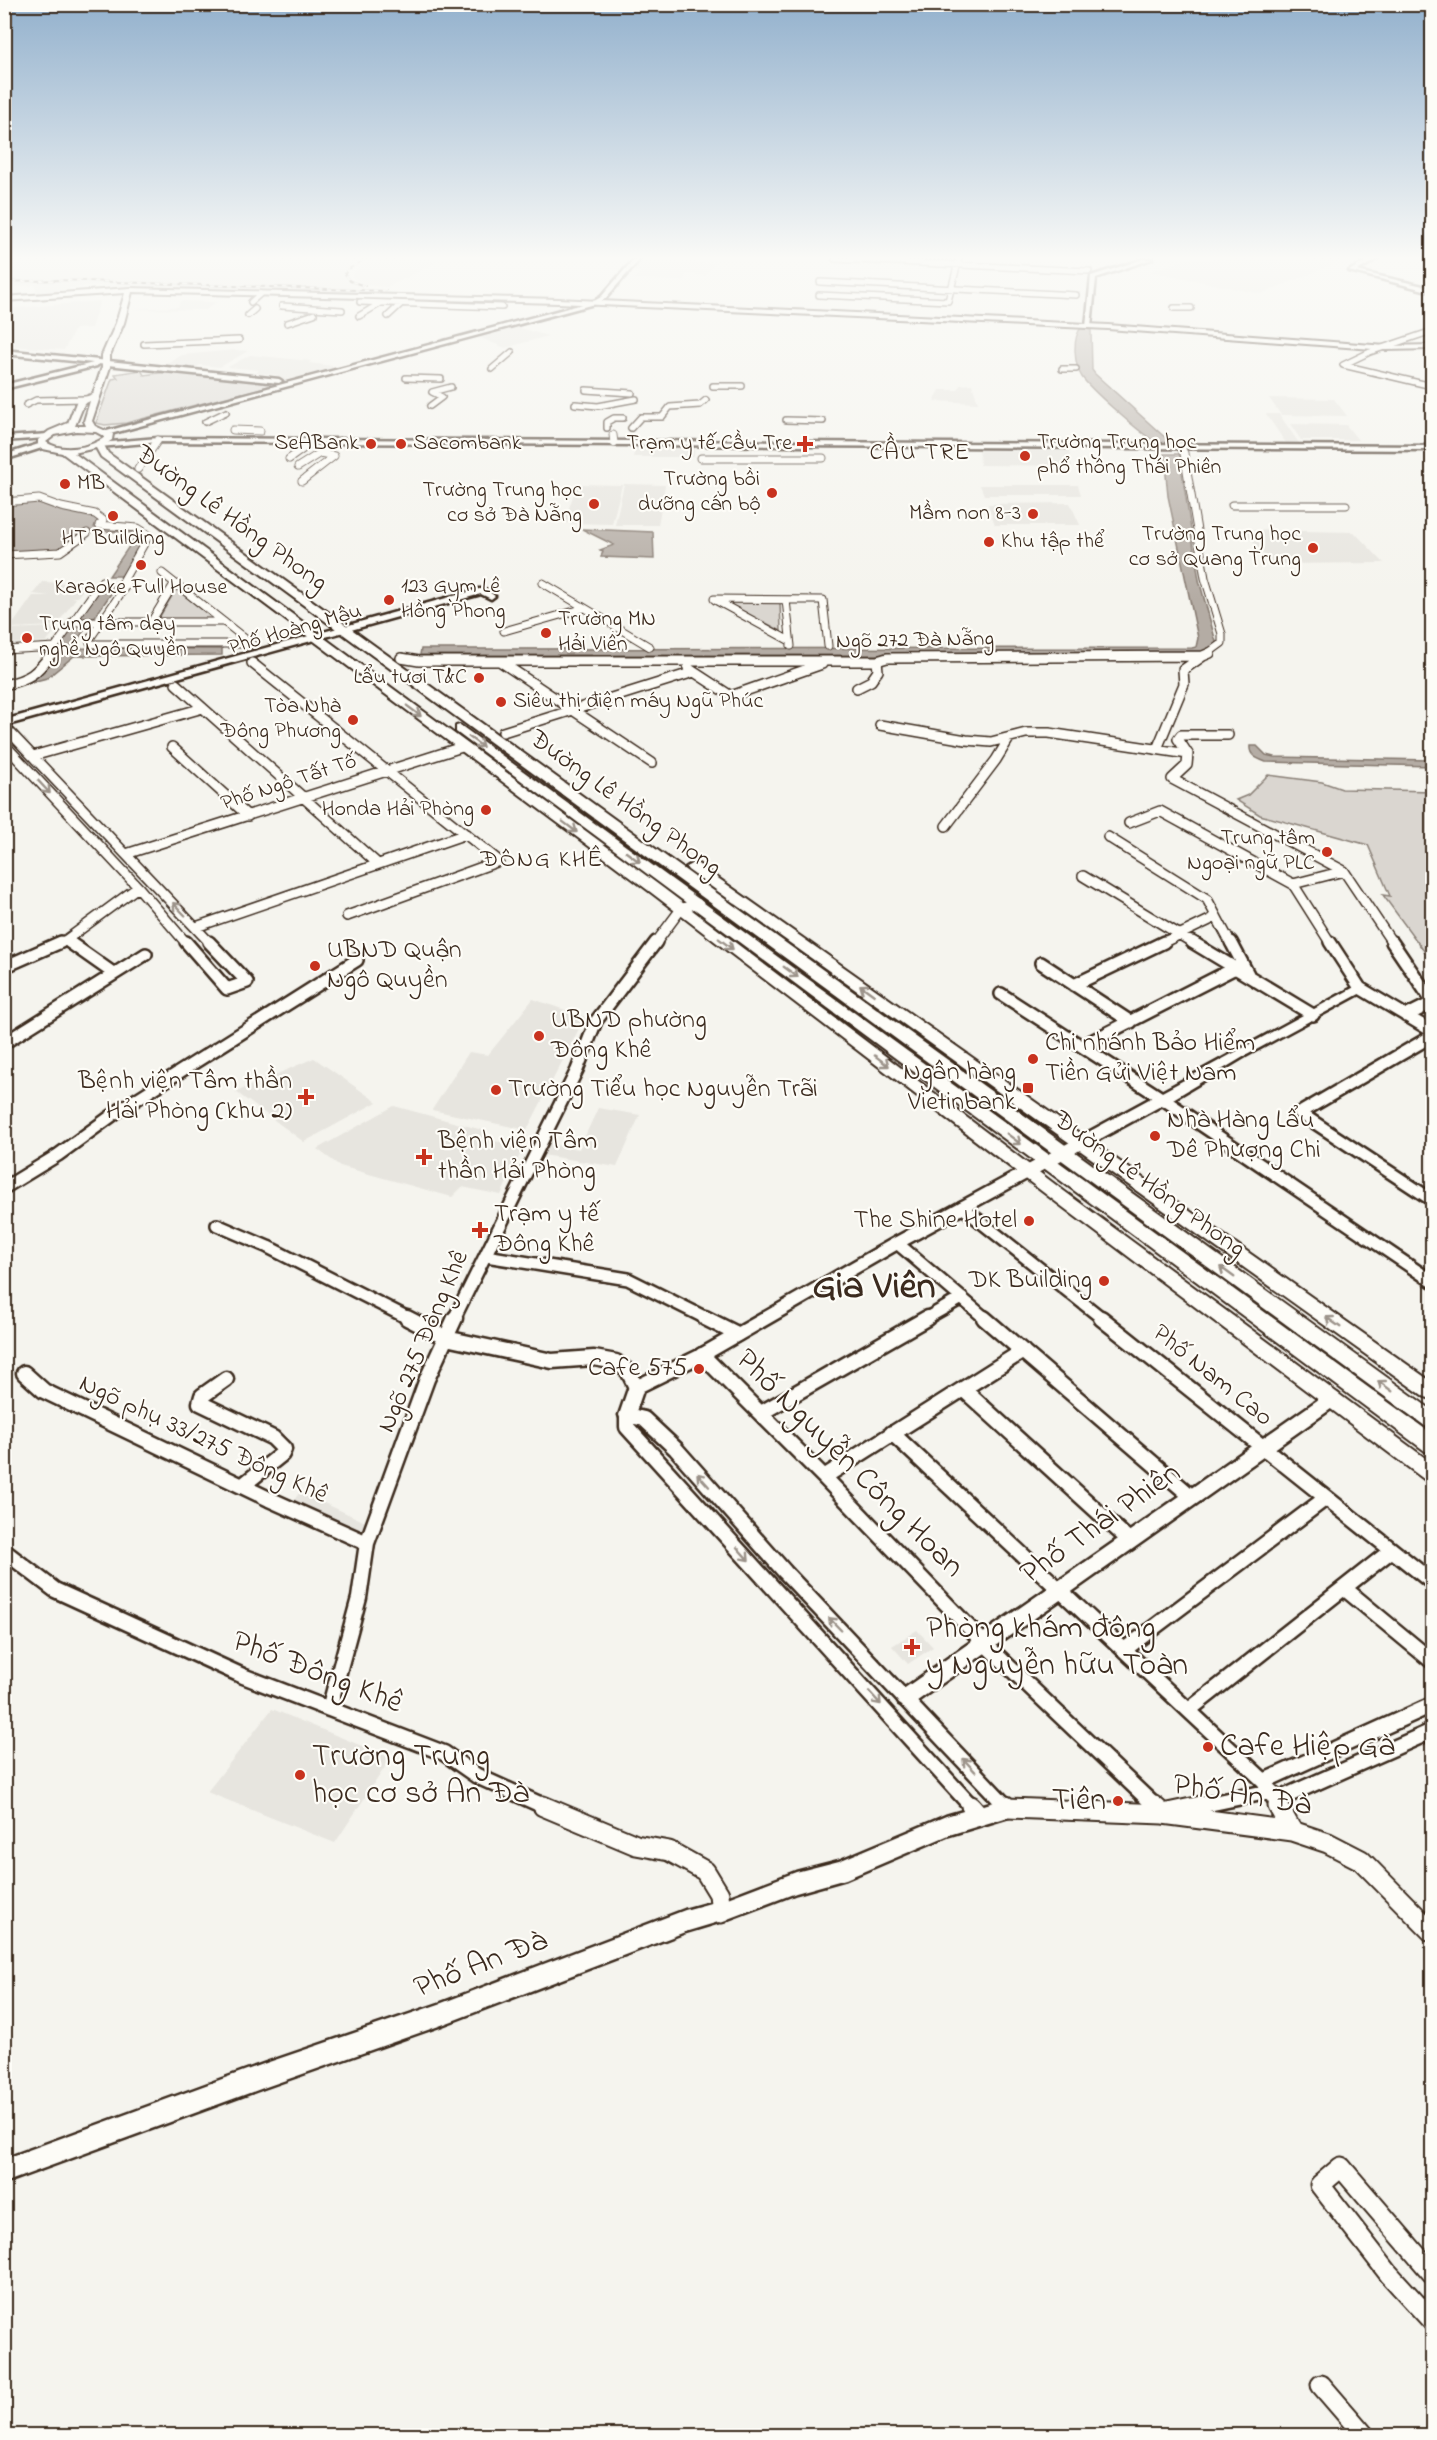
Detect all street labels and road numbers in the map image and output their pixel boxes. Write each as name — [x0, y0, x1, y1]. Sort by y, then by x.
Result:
street label: Đường Lê Hồng Phong — [126, 436, 335, 602]
street label: Phố Hoàng Mậu — [225, 596, 366, 665]
street label: Ngõ 272 Đà Nẵng — [836, 624, 995, 659]
street label: Đường Lê Hồng Phong — [520, 721, 729, 887]
street label: Phố Ngô Tất Tố — [217, 746, 362, 821]
street label: Đường Lê Hồng Phong — [1044, 1102, 1253, 1268]
street label: Ngõ 275 Đông Khê — [369, 1245, 480, 1439]
street label: Phố Nam Cao — [1143, 1315, 1281, 1437]
street label: Phố Nguyễn Công Hoan — [723, 1338, 975, 1590]
street label: Ngõ phụ 33/275 Đông Khê — [72, 1366, 334, 1515]
street label: Phố Thái Phiên — [1011, 1451, 1191, 1597]
street label: Phố Đông Khê — [225, 1619, 410, 1727]
street label: Phố An Đà — [1169, 1762, 1315, 1830]
street label: Phố An Đà — [407, 1918, 555, 2012]

